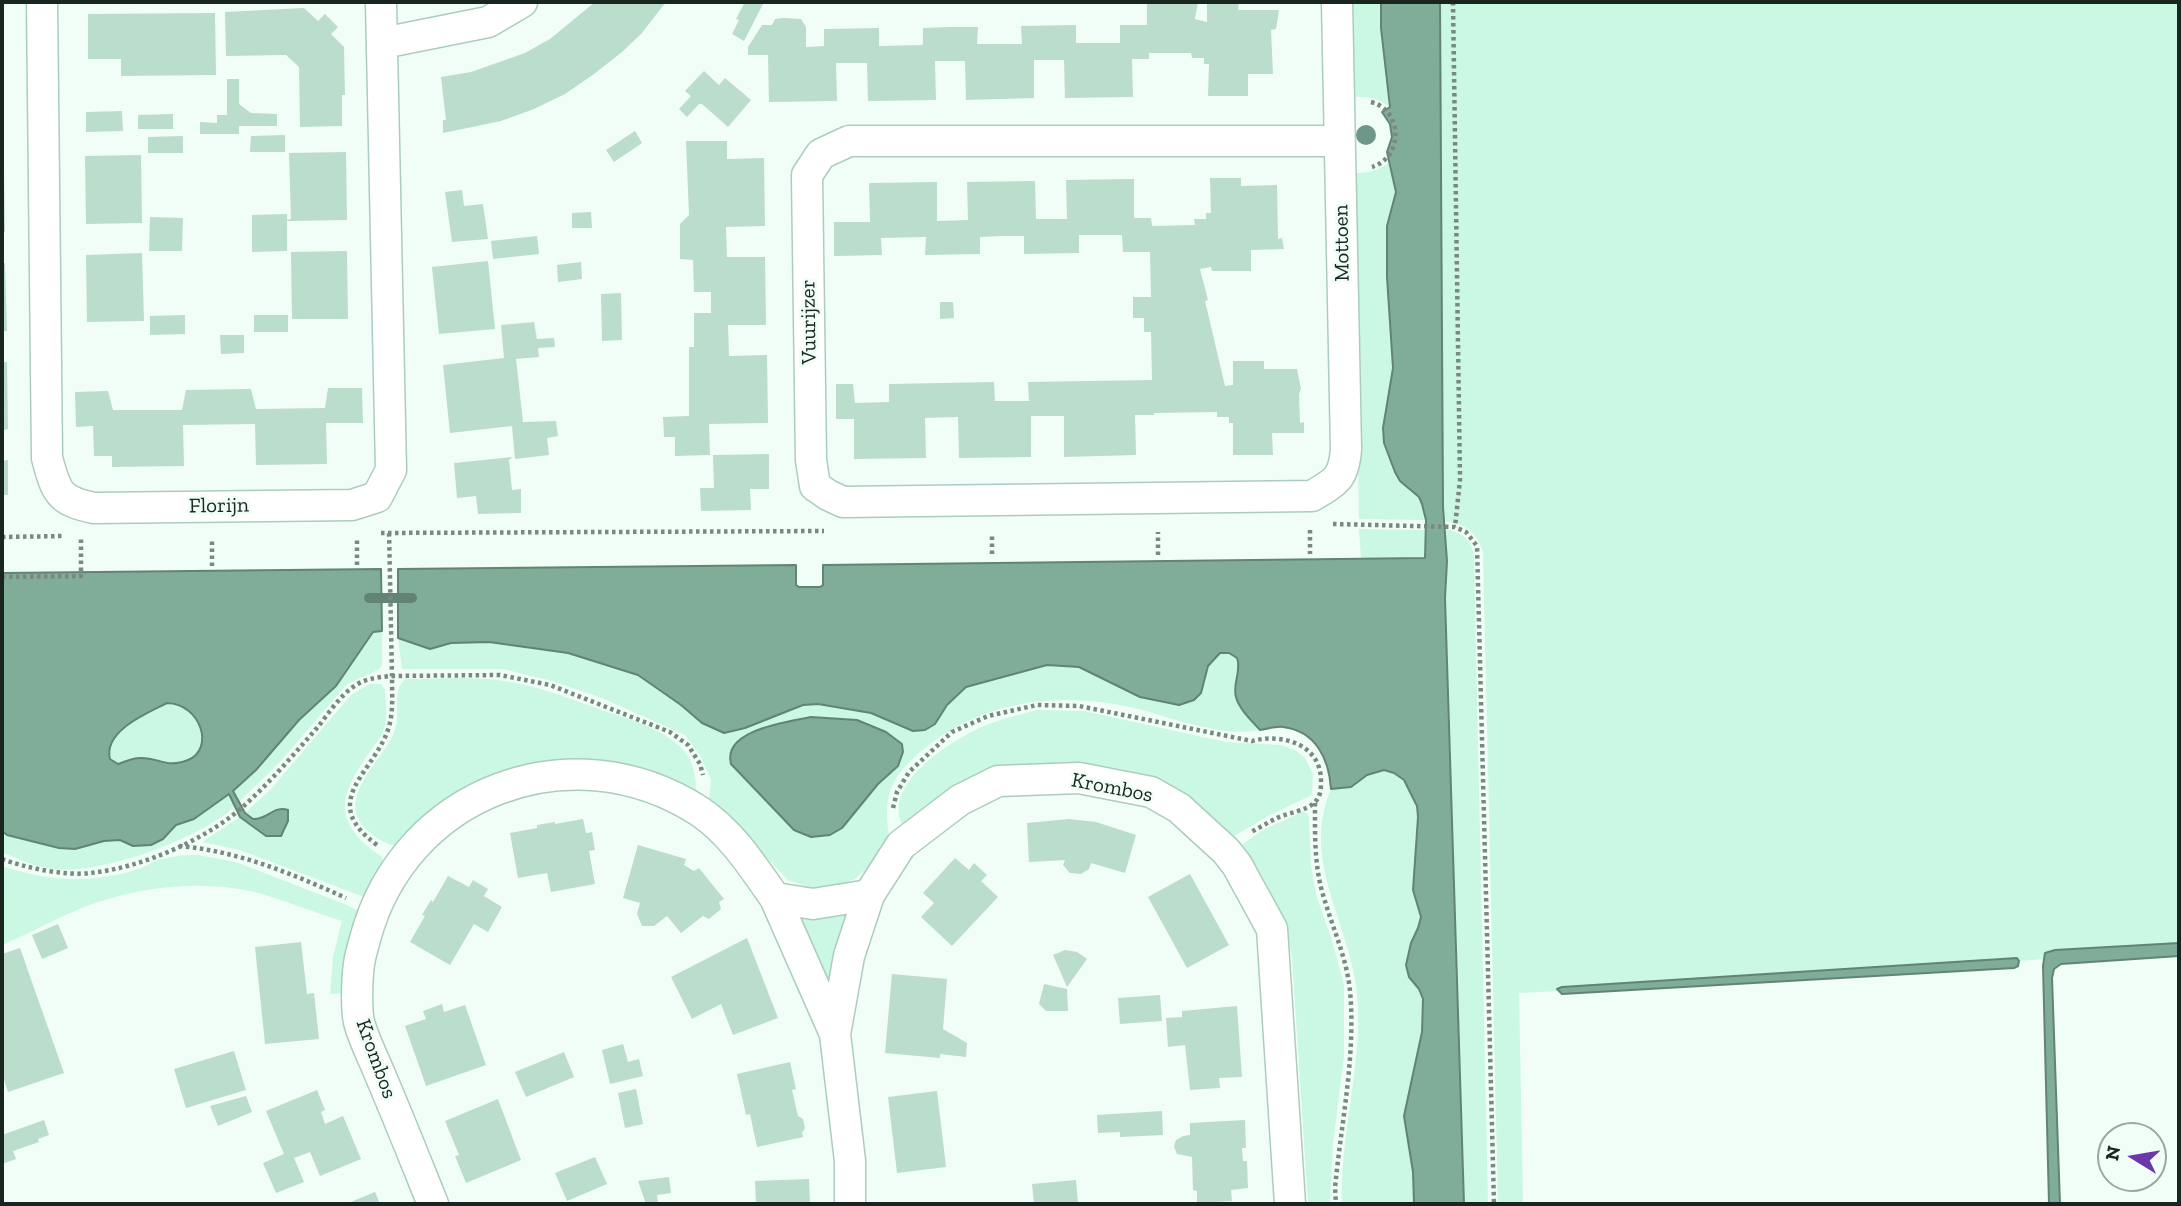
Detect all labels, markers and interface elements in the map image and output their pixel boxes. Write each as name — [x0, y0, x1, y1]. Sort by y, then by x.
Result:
street label: Mottoen — [1329, 204, 1355, 282]
street label: Vuurijzer — [796, 279, 822, 365]
street label: Florijn — [189, 493, 249, 519]
street label: Krombos — [1069, 768, 1155, 808]
street label: Krombos — [350, 1016, 402, 1102]
north arrow — [2097, 1122, 2167, 1192]
text: N — [2100, 1144, 2126, 1163]

